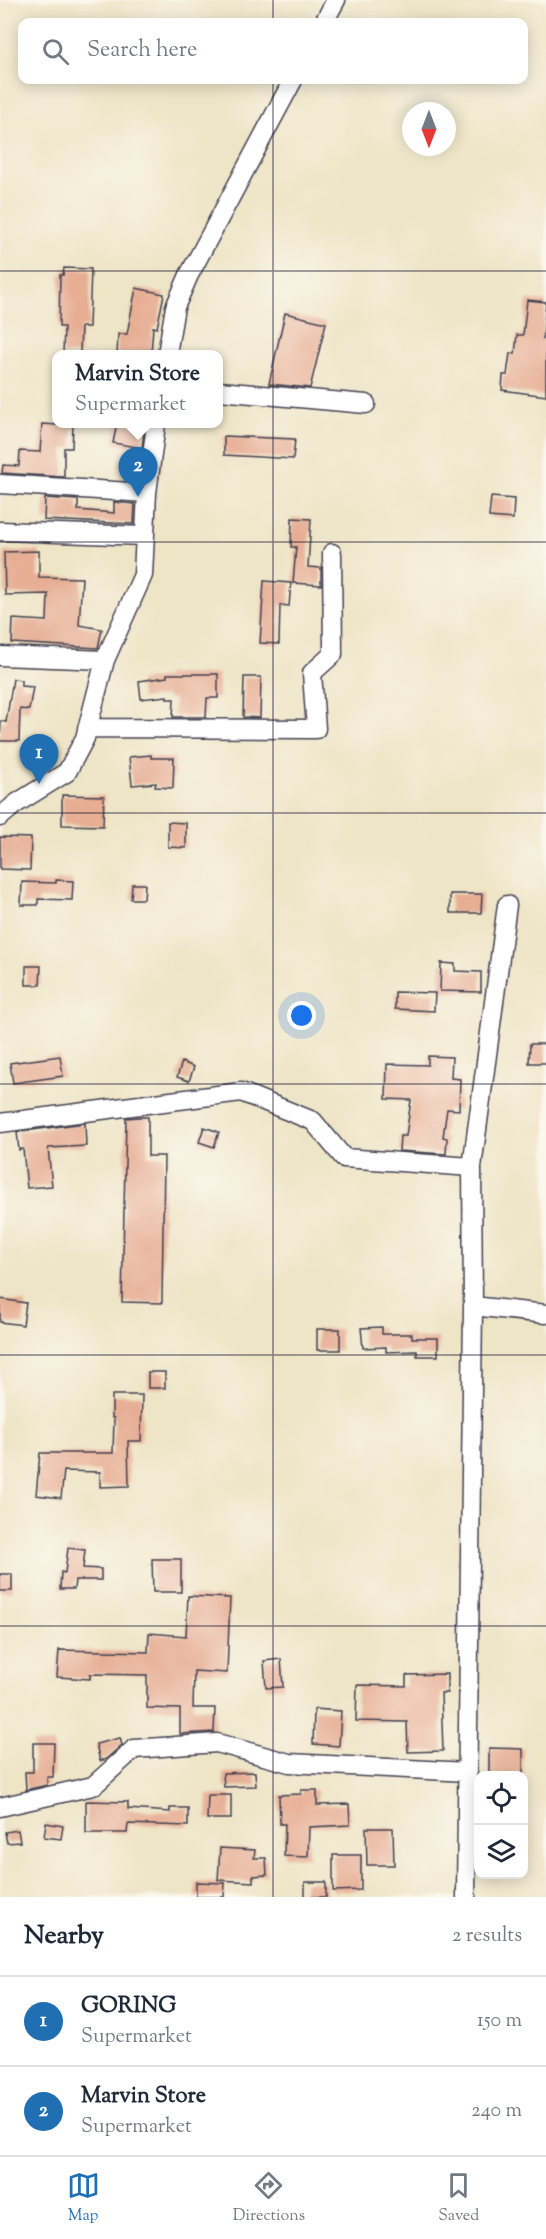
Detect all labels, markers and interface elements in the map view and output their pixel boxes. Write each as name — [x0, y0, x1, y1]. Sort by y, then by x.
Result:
search box — [18, 18, 528, 84]
icon: search — [39, 35, 72, 68]
text: Search here — [87, 35, 197, 67]
north arrow — [402, 102, 456, 156]
popup — [52, 350, 223, 428]
text: Marvin Store — [75, 359, 200, 391]
text: Supermarket — [75, 391, 186, 420]
pin: 2 — [118, 448, 158, 497]
pin: 1 — [20, 734, 58, 784]
your location — [287, 1001, 316, 1030]
map controls — [474, 1771, 528, 1879]
button: locate — [474, 1771, 528, 1825]
button: layers — [474, 1825, 528, 1879]
text: Nearby — [24, 1918, 104, 1955]
text: 2 results — [452, 1922, 522, 1951]
text: GORING — [81, 1991, 176, 2023]
text: 1 — [40, 2007, 47, 2036]
text: 150 m — [477, 2007, 522, 2036]
text: Supermarket — [81, 2023, 192, 2052]
text: Marvin Store — [81, 2081, 206, 2113]
text: 2 — [39, 2097, 48, 2126]
text: 240 m — [471, 2097, 522, 2126]
text: Supermarket — [81, 2113, 192, 2142]
tab: Map — [67, 2169, 100, 2228]
tab: Directions — [233, 2169, 305, 2228]
tab: Saved — [438, 2169, 479, 2228]

